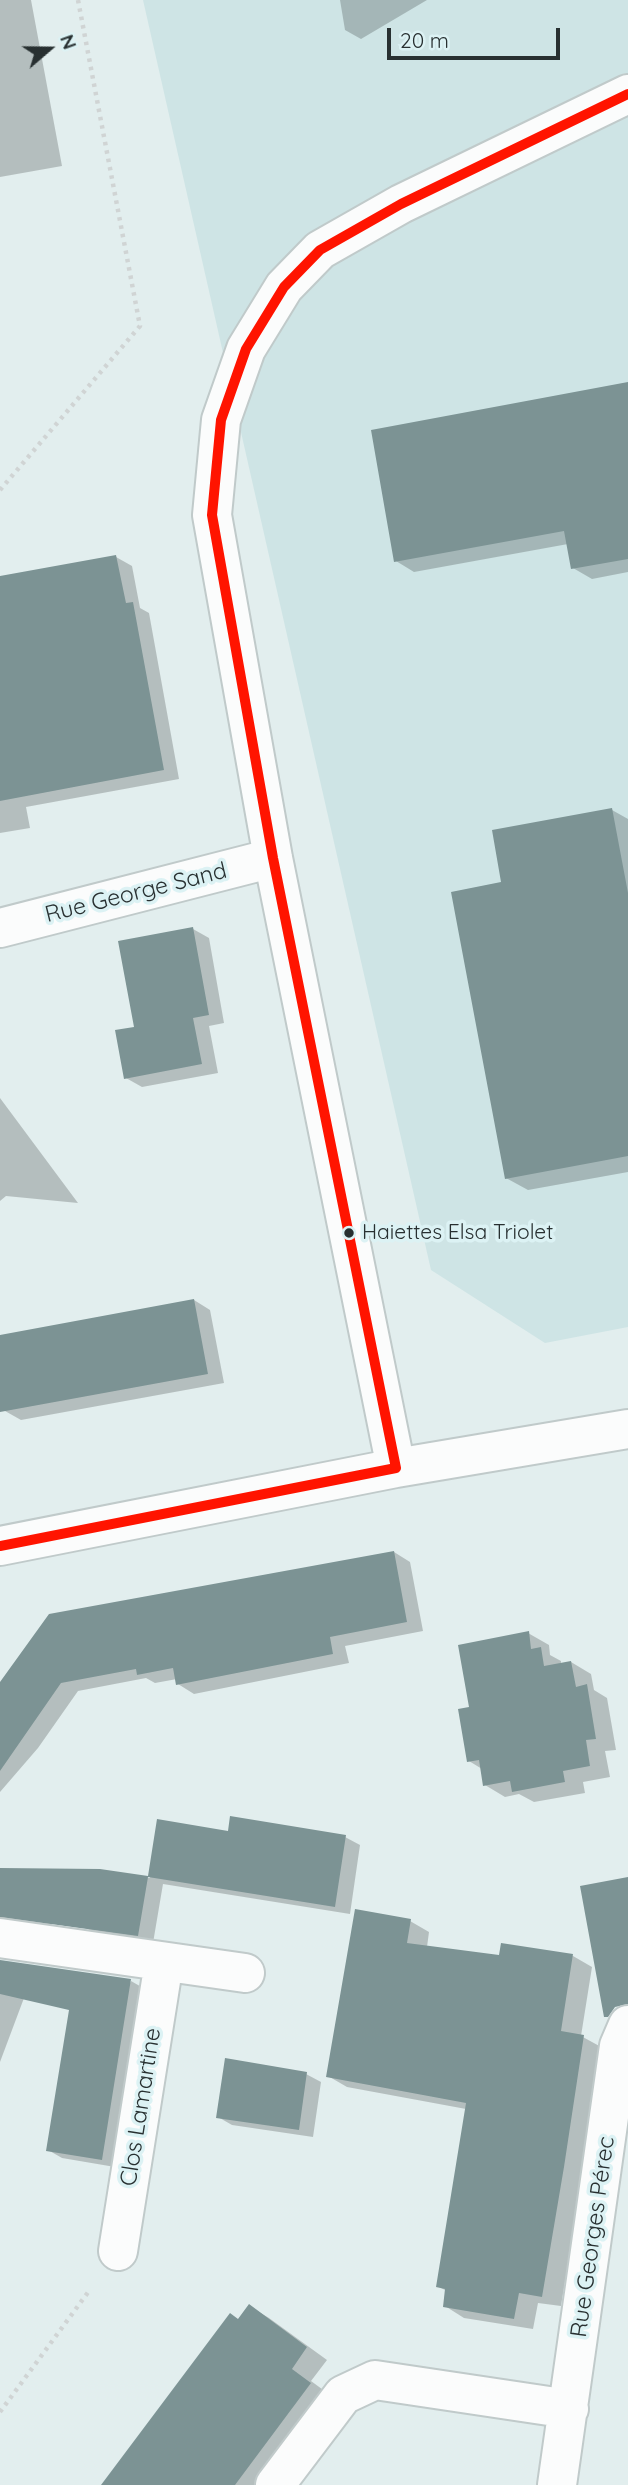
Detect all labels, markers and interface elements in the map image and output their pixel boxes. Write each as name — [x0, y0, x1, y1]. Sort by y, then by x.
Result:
north arrow — [14, 14, 84, 84]
scale bar — [390, 14, 563, 58]
text: 20 m — [400, 27, 449, 53]
text: N — [55, 31, 82, 52]
street label: Rue George Sand — [42, 857, 230, 929]
place label: Haiettes Elsa Triolet — [362, 1220, 553, 1246]
marker: Haiettes Elsa Triolet — [342, 1226, 356, 1240]
street label: Clos Lamartine — [115, 2026, 167, 2188]
street label: Rue Georges Pérec — [565, 2135, 621, 2339]

